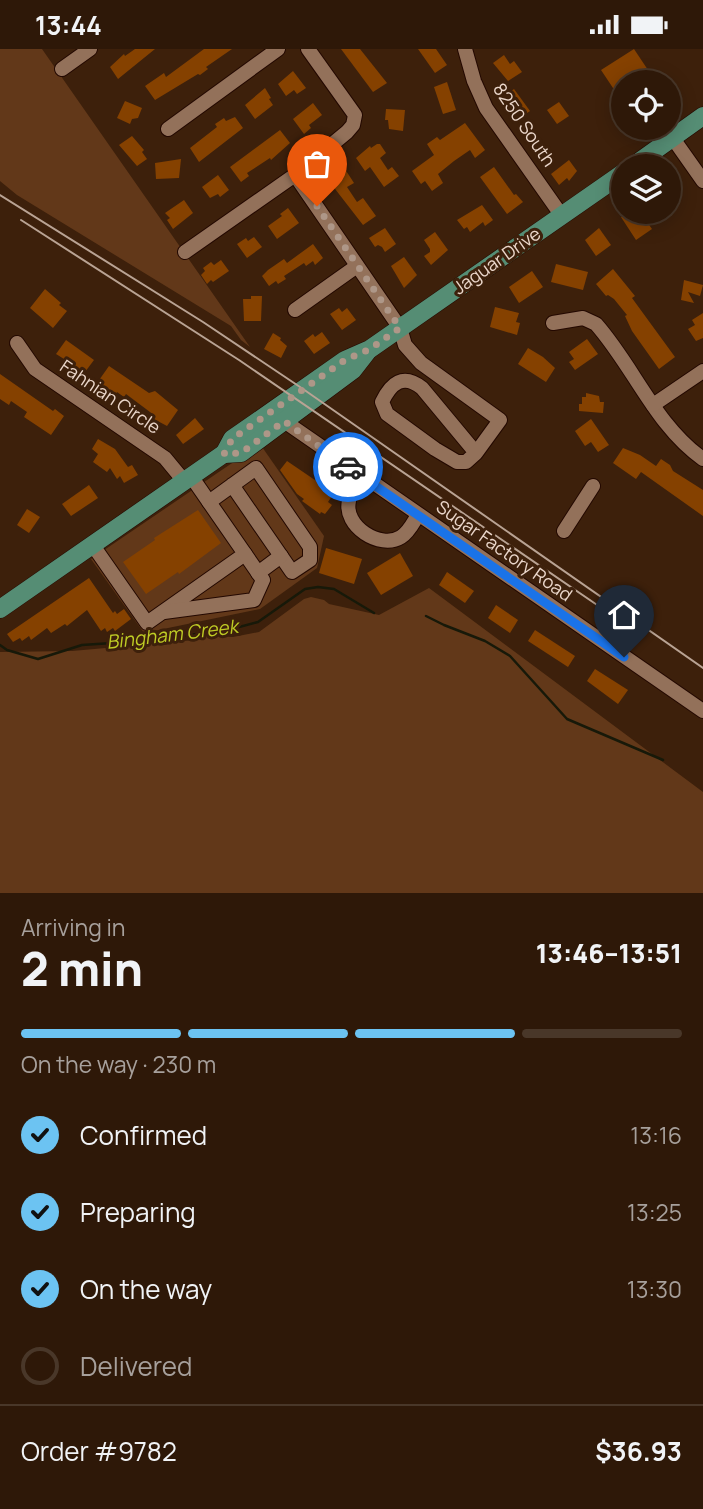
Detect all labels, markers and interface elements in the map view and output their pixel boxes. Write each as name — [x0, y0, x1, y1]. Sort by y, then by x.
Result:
text: 13:44 — [35, 7, 102, 43]
map controls — [611, 70, 681, 224]
button: locate — [611, 70, 681, 140]
street label: 8250 South — [488, 78, 562, 171]
pin — [287, 134, 347, 206]
icon: bag — [298, 145, 336, 183]
button: layers — [611, 154, 681, 224]
street label: Jaguar Drive — [448, 221, 545, 299]
street label: Fahnian Circle — [56, 354, 166, 439]
courier — [313, 432, 383, 502]
icon: car — [329, 448, 367, 486]
street label: Sugar Factory Road — [432, 494, 577, 606]
pin — [594, 585, 654, 657]
icon: home — [605, 596, 643, 634]
water label: Bingham Creek — [105, 613, 242, 655]
text: Arriving in — [21, 911, 126, 943]
text: 13:46–13:51 — [536, 935, 682, 971]
text: 2 min — [21, 937, 143, 1000]
text: On the way · 230 m — [21, 1048, 216, 1080]
icon: check — [21, 1116, 59, 1154]
text: Confirmed — [80, 1117, 207, 1153]
text: 13:16 — [630, 1119, 682, 1151]
icon: check — [21, 1193, 59, 1231]
text: Preparing — [80, 1194, 196, 1230]
text: 13:25 — [627, 1196, 682, 1228]
icon: check — [21, 1270, 59, 1308]
text: On the way — [80, 1271, 212, 1307]
text: 13:30 — [627, 1273, 682, 1305]
text: Delivered — [80, 1348, 192, 1384]
text: Order #9782 — [21, 1433, 177, 1469]
text: $36.93 — [595, 1433, 682, 1469]

